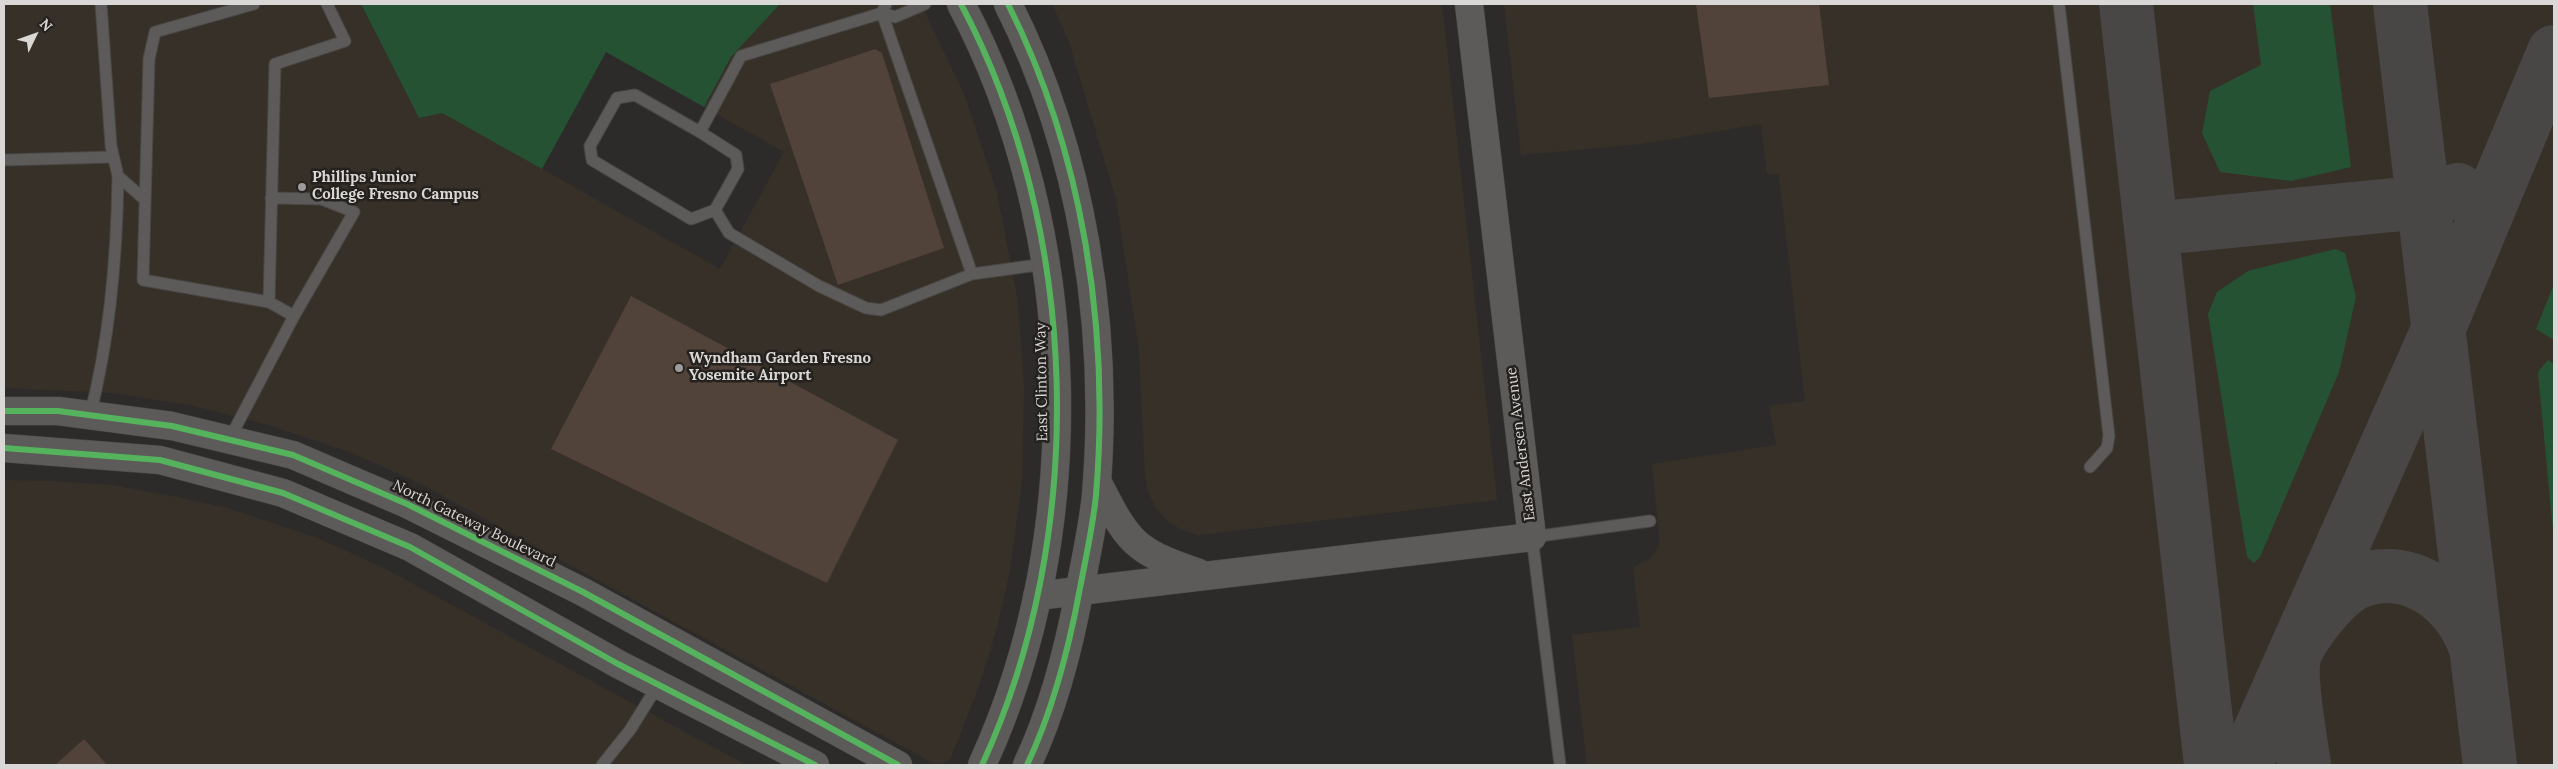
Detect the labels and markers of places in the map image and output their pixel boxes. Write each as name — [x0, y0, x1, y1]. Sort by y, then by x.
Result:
place label: Phillips Junior College Fresno Campus — [312, 169, 479, 204]
marker: Phillips Junior College Fresno Campus — [296, 181, 308, 193]
place label: Wyndham Garden Fresno Yosemite Airport — [689, 350, 871, 385]
marker: Wyndham Garden Fresno Yosemite Airport — [673, 362, 685, 374]

